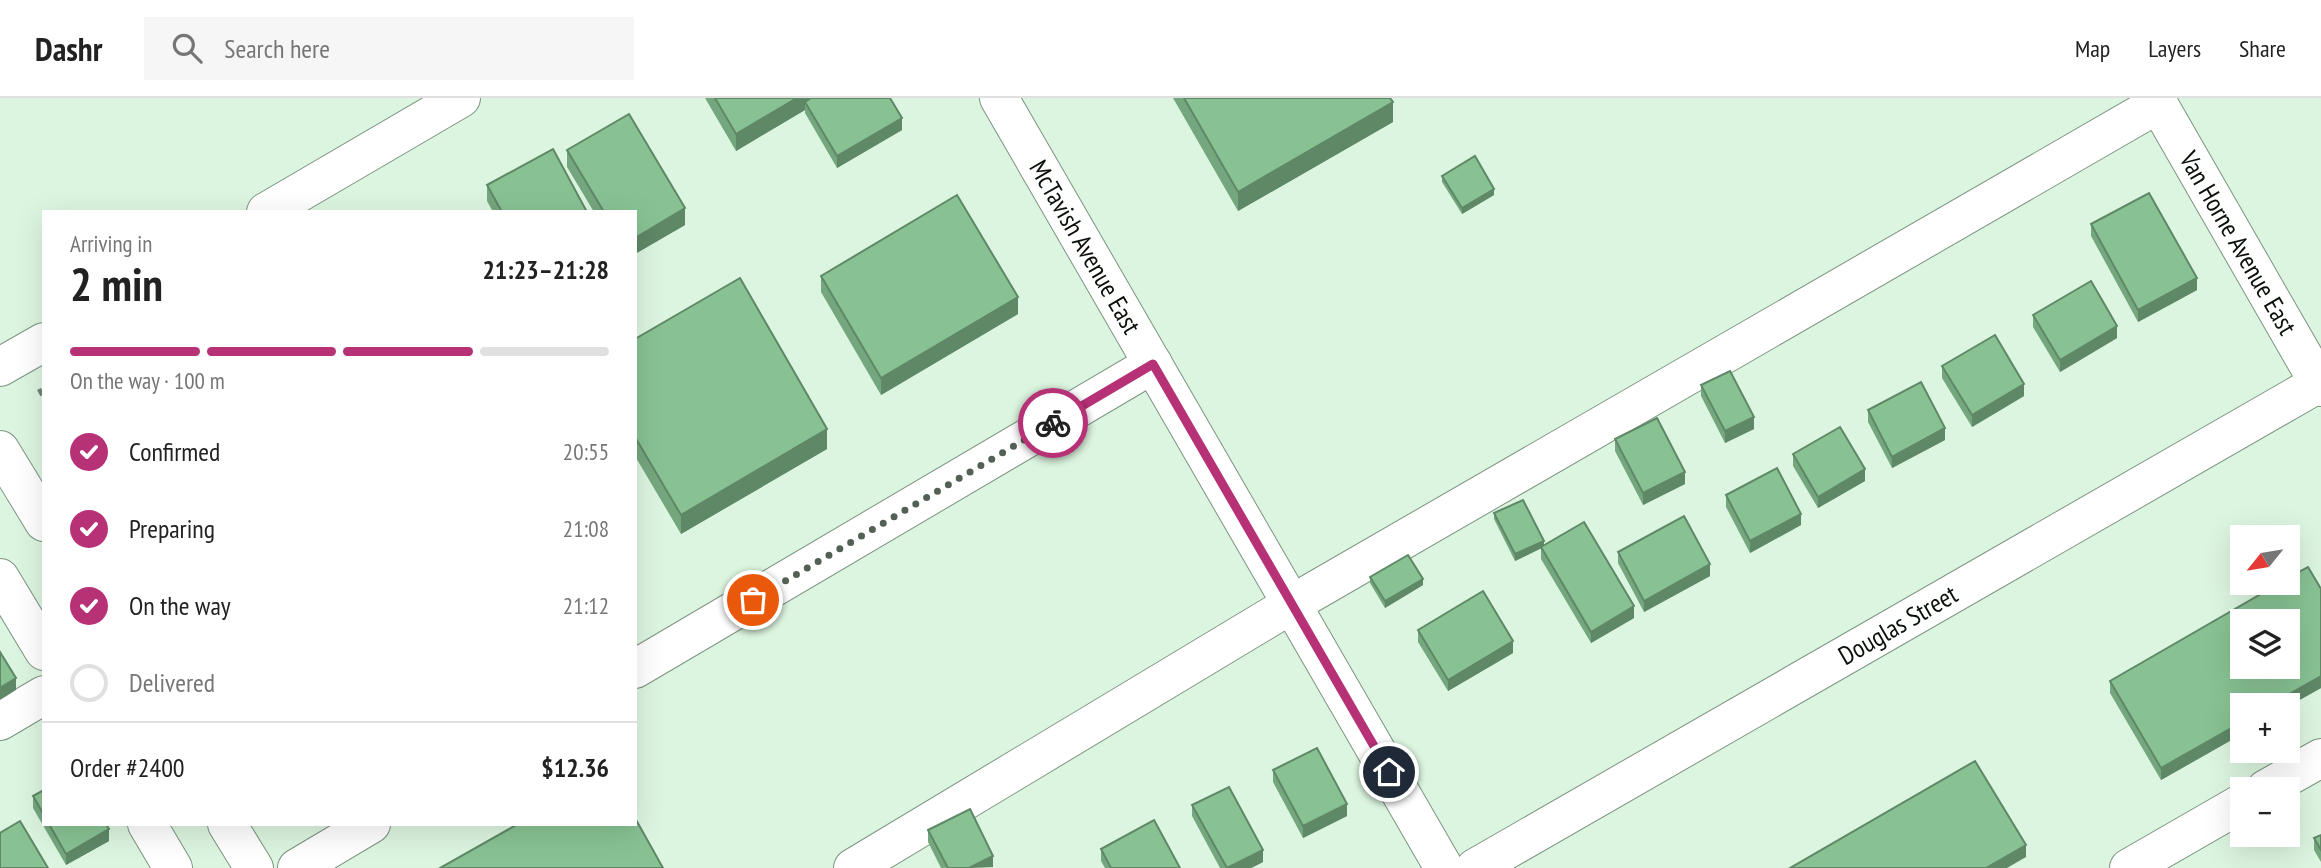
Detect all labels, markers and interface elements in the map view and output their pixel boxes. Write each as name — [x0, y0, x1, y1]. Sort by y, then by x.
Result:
search box — [144, 17, 634, 80]
text: Dashr — [35, 27, 102, 70]
icon: search — [168, 29, 206, 67]
text: Search here — [224, 32, 330, 65]
text: Map — [2075, 33, 2110, 64]
text: Layers — [2148, 33, 2201, 64]
text: Share — [2239, 33, 2286, 64]
street label: Van Horne Avenue East — [2172, 144, 2304, 340]
street label: McTavish Avenue East — [1022, 154, 1149, 340]
text: Arriving in — [70, 229, 152, 258]
text: 21:23–21:28 — [482, 253, 609, 286]
text: 2 min — [70, 254, 163, 314]
text: On the way · 100 m — [70, 366, 225, 395]
courier — [1018, 388, 1088, 458]
icon: bike — [1034, 404, 1072, 442]
icon: check — [70, 433, 108, 471]
text: Confirmed — [129, 435, 220, 468]
text: 20:55 — [563, 437, 609, 466]
icon: check — [70, 510, 108, 548]
text: Preparing — [129, 512, 215, 545]
text: 21:08 — [563, 514, 609, 543]
north arrow — [2230, 525, 2300, 595]
map controls — [2230, 525, 2300, 847]
pin — [723, 570, 783, 630]
street label: Douglas Street — [1832, 577, 1963, 672]
icon: bag — [734, 581, 772, 619]
icon: check — [70, 587, 108, 625]
text: On the way — [129, 589, 231, 622]
text: 21:12 — [563, 591, 609, 620]
button: layers — [2230, 609, 2300, 679]
text: Delivered — [129, 666, 215, 699]
button: + — [2230, 693, 2300, 763]
pin — [1359, 742, 1419, 802]
text: Order #2400 — [70, 751, 185, 784]
text: $12.36 — [541, 751, 609, 784]
icon: home — [1370, 753, 1408, 791]
button: − — [2230, 777, 2300, 847]

